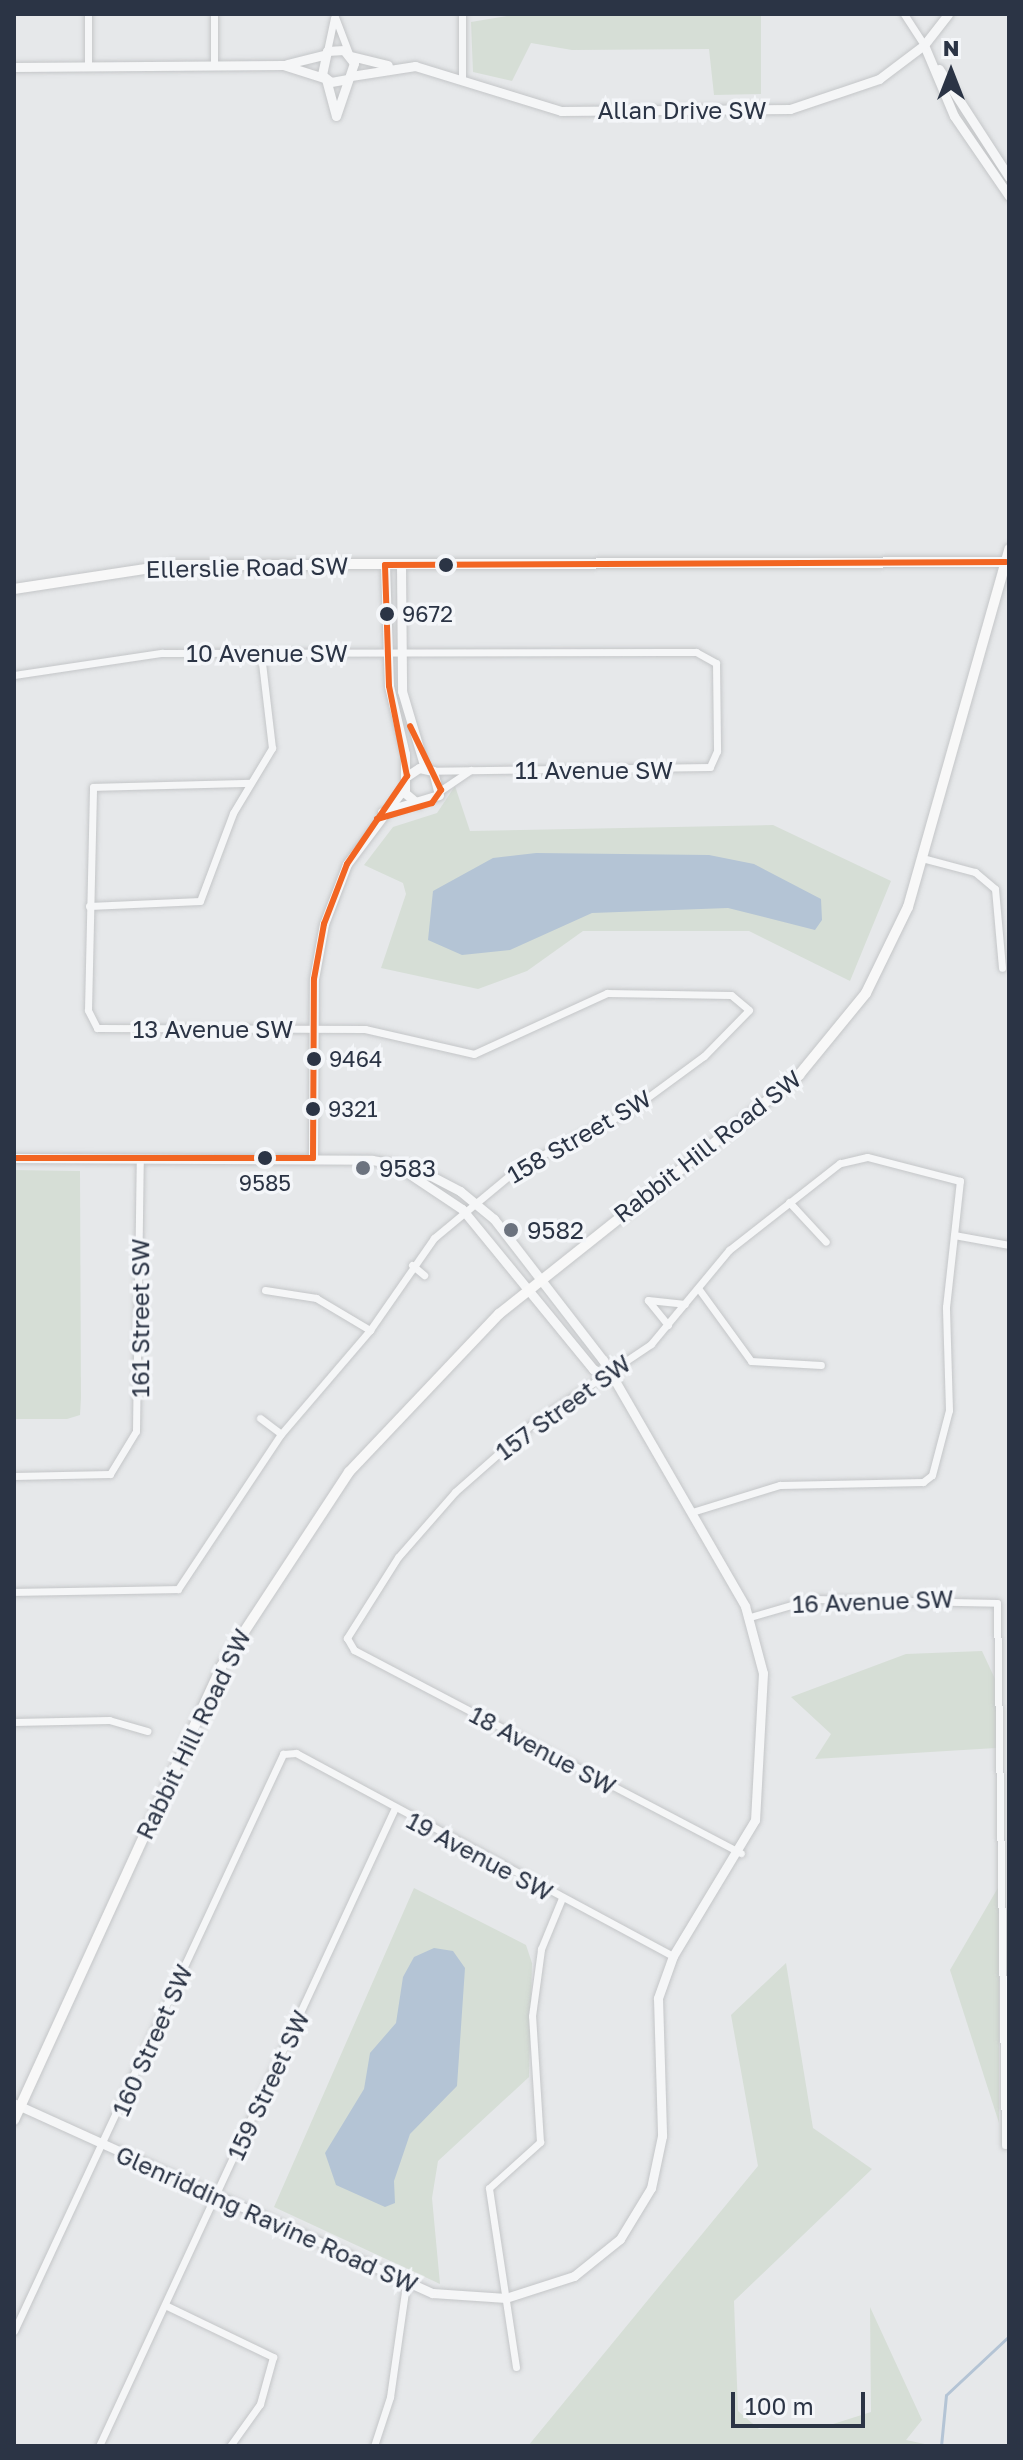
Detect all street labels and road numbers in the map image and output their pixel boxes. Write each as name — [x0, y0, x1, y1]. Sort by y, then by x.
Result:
street label: Allan Drive SW — [598, 96, 766, 124]
street label: Ellerslie Road SW — [145, 551, 349, 583]
street label: 10 Avenue SW — [186, 639, 348, 667]
street label: 11 Avenue SW — [515, 756, 673, 784]
street label: 13 Avenue SW — [133, 1015, 293, 1043]
street label: Rabbit Hill Road SW — [607, 1064, 807, 1228]
street label: 158 Street SW — [502, 1083, 656, 1189]
street label: 161 Street SW — [126, 1239, 154, 1397]
street label: 157 Street SW — [490, 1348, 636, 1466]
street label: 16 Avenue SW — [792, 1584, 954, 1618]
street label: Rabbit Hill Road SW — [130, 1624, 256, 1844]
street label: 18 Avenue SW — [465, 1699, 621, 1801]
street label: 19 Avenue SW — [402, 1805, 558, 1907]
street label: 160 Street SW — [106, 1960, 198, 2120]
street label: 159 Street SW — [221, 2006, 315, 2164]
street label: Glenridding Ravine Road SW — [112, 2139, 422, 2299]

